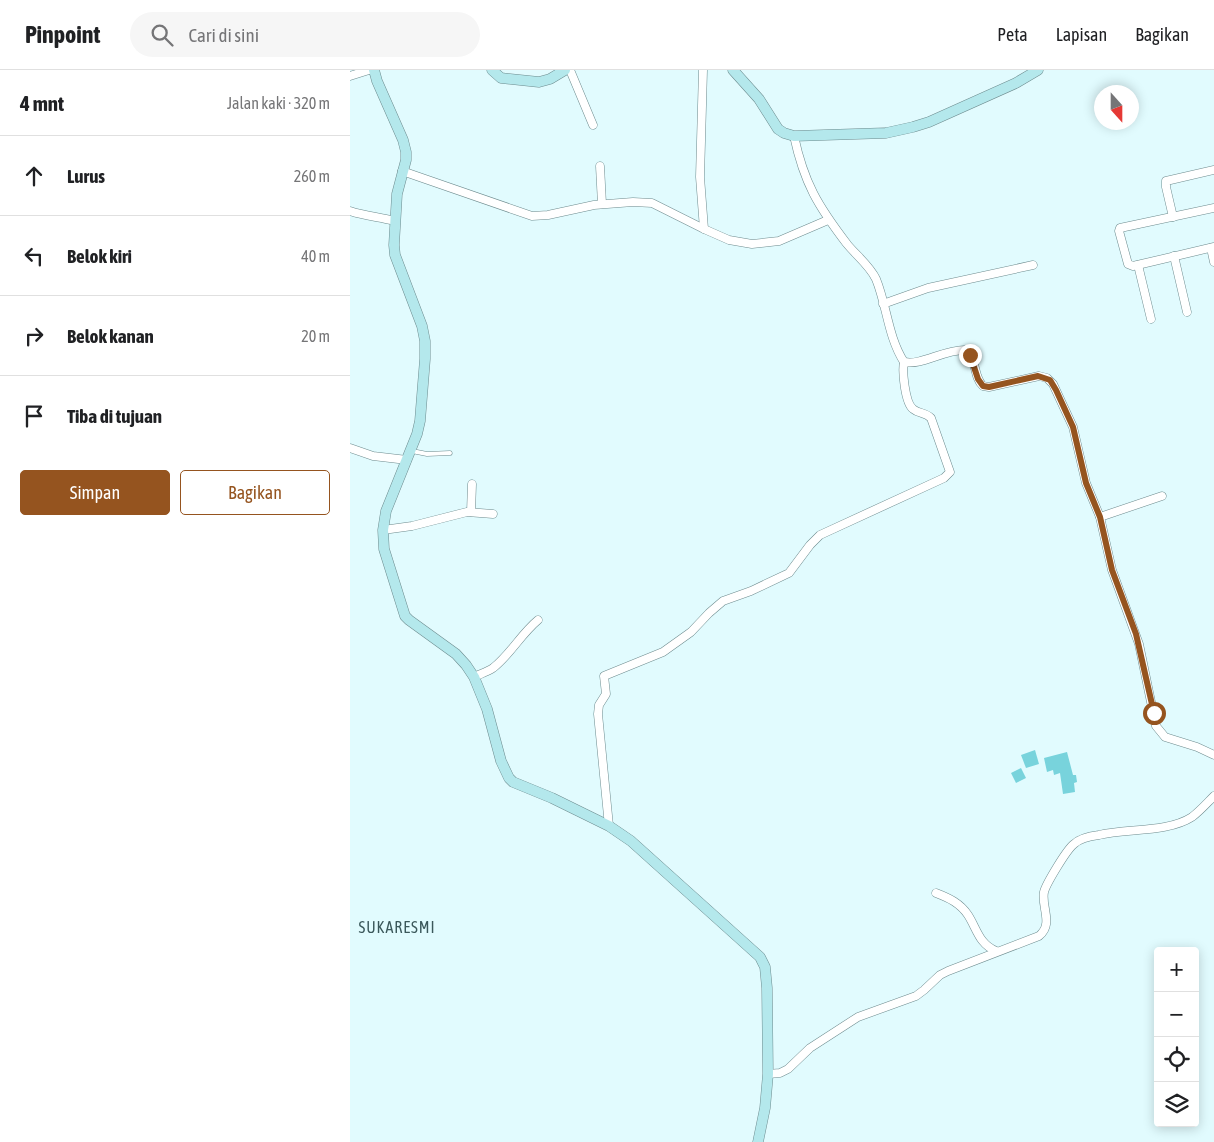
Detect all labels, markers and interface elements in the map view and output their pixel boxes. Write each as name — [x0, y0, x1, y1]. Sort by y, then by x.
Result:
search box — [130, 12, 480, 57]
text: Pinpoint — [25, 21, 100, 48]
icon: search — [148, 21, 176, 49]
text: Cari di sini — [188, 24, 259, 46]
text: Peta — [997, 24, 1028, 45]
text: Lapisan — [1056, 24, 1107, 45]
text: Bagikan — [1135, 24, 1189, 45]
north arrow — [1094, 85, 1139, 130]
text: 4 mnt — [20, 91, 64, 115]
text: Jalan kaki · 320 m — [227, 94, 330, 112]
icon: ahead — [20, 162, 48, 190]
text: Lurus — [67, 165, 105, 187]
text: 260 m — [294, 167, 330, 185]
icon: left — [20, 242, 48, 270]
text: Belok kiri — [67, 245, 132, 267]
text: 40 m — [301, 247, 330, 265]
icon: right — [20, 322, 48, 350]
text: Belok kanan — [67, 325, 154, 347]
text: 20 m — [301, 327, 330, 345]
route end — [959, 344, 982, 367]
icon: arrive — [20, 402, 48, 430]
text: Tiba di tujuan — [67, 405, 162, 427]
button: Simpan — [20, 470, 170, 515]
button: Bagikan — [180, 470, 330, 515]
route start — [1143, 702, 1166, 725]
district label: SUKARESMI — [358, 918, 436, 936]
map controls — [1154, 947, 1199, 1127]
button: + — [1154, 947, 1199, 992]
button: − — [1154, 992, 1199, 1037]
button: locate — [1154, 1037, 1199, 1082]
button: layers — [1154, 1082, 1199, 1127]

